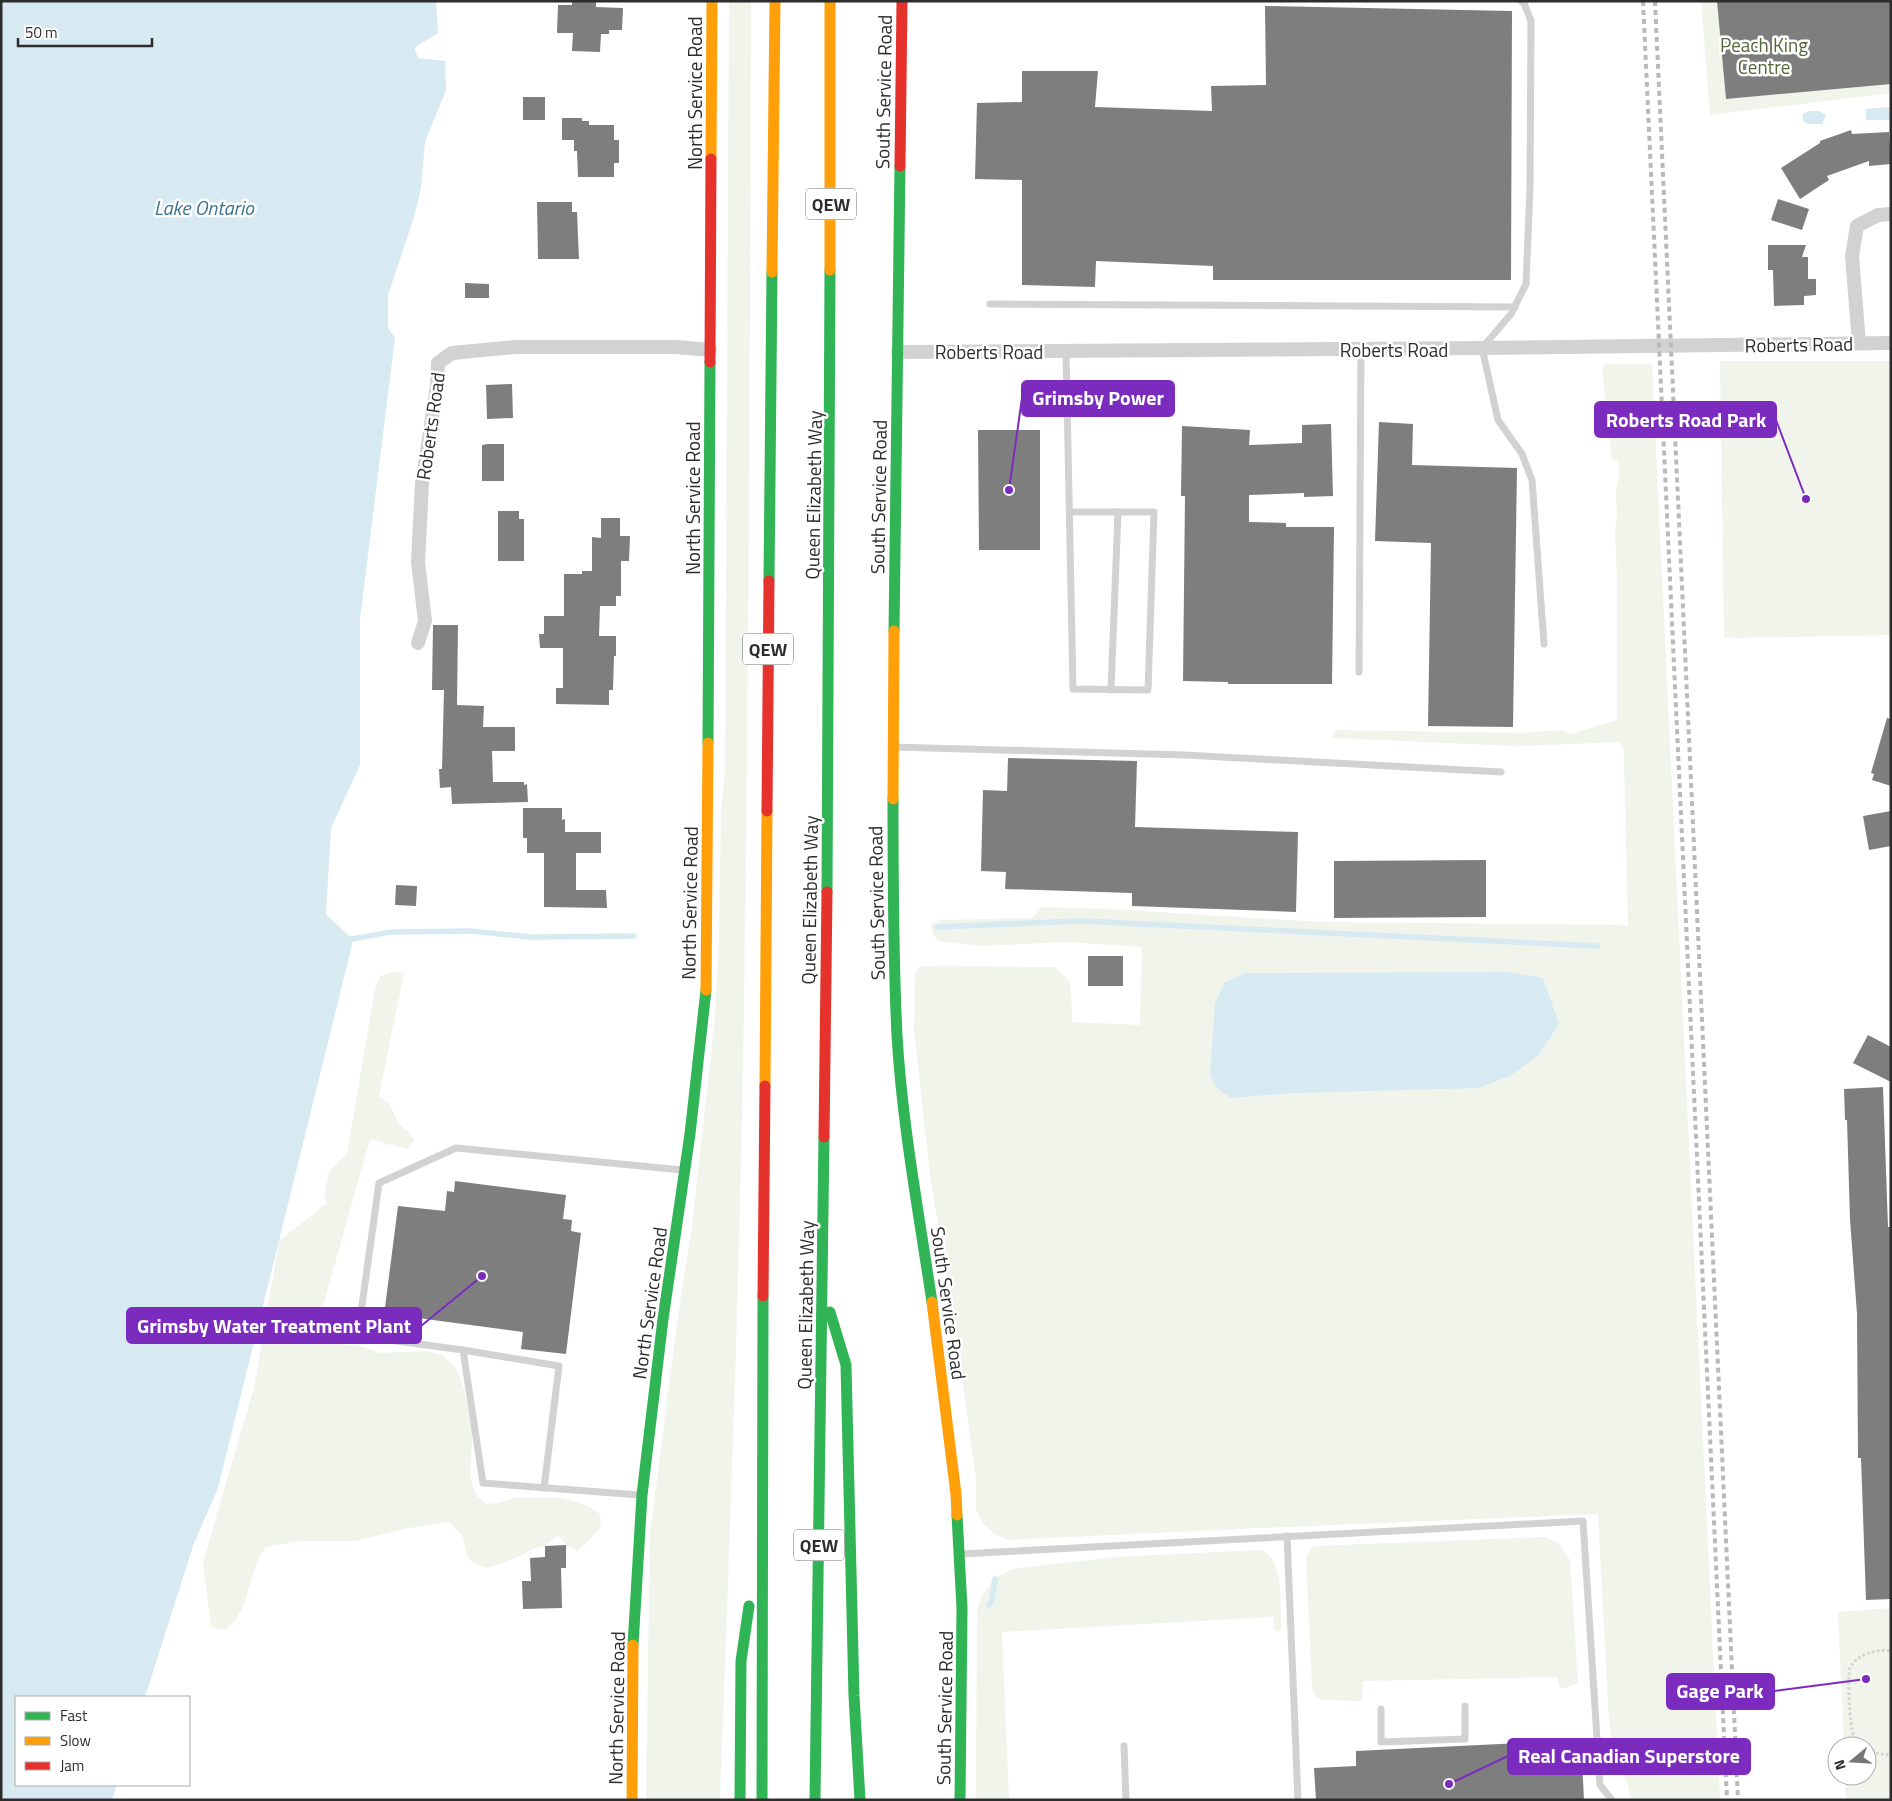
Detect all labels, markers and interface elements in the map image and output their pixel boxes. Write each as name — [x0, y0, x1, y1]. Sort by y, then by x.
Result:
scale bar — [18, 15, 151, 47]
street label: South Service Road — [867, 15, 899, 169]
street label: North Service Road — [680, 16, 709, 170]
text: 50 m — [25, 21, 58, 44]
park label: Peach King Centre — [1720, 30, 1808, 81]
road number: QEW — [806, 188, 856, 220]
water label: Lake Ontario — [154, 192, 255, 223]
street label: Roberts Road — [1744, 329, 1854, 359]
street label: Roberts Road — [1340, 335, 1448, 364]
street label: Roberts Road — [935, 337, 1043, 366]
street label: Roberts Road — [408, 370, 452, 482]
callout: Grimsby Power — [1022, 381, 1174, 416]
text: Grimsby Power — [1032, 382, 1164, 413]
callout: Roberts Road Park — [1595, 402, 1776, 437]
text: Roberts Road Park — [1606, 404, 1767, 435]
street label: Queen Elizabeth Way — [797, 410, 829, 580]
street label: South Service Road — [862, 420, 894, 574]
street label: North Service Road — [678, 421, 707, 575]
road number: QEW — [743, 634, 793, 664]
street label: Queen Elizabeth Way — [793, 815, 825, 985]
street label: North Service Road — [673, 826, 705, 980]
street label: South Service Road — [860, 826, 892, 980]
street label: Queen Elizabeth Way — [789, 1220, 821, 1390]
street label: North Service Road — [624, 1225, 674, 1381]
street label: South Service Road — [924, 1225, 974, 1381]
callout: Grimsby Water Treatment Plant — [127, 1308, 421, 1343]
text: Grimsby Water Treatment Plant — [137, 1310, 411, 1341]
road number: QEW — [794, 1530, 844, 1560]
street label: North Service Road — [600, 1631, 632, 1785]
street label: South Service Road — [928, 1631, 960, 1785]
callout: Gage Park — [1667, 1674, 1774, 1709]
text: Gage Park — [1676, 1675, 1764, 1706]
legend — [15, 1696, 190, 1786]
text: Fast — [60, 1704, 88, 1727]
text: Slow — [60, 1729, 91, 1752]
north arrow — [1827, 1736, 1877, 1786]
callout: Real Canadian Superstore — [1508, 1739, 1750, 1774]
text: Real Canadian Superstore — [1518, 1740, 1740, 1771]
text: Jam — [60, 1754, 84, 1777]
text: N — [1828, 1757, 1851, 1773]

